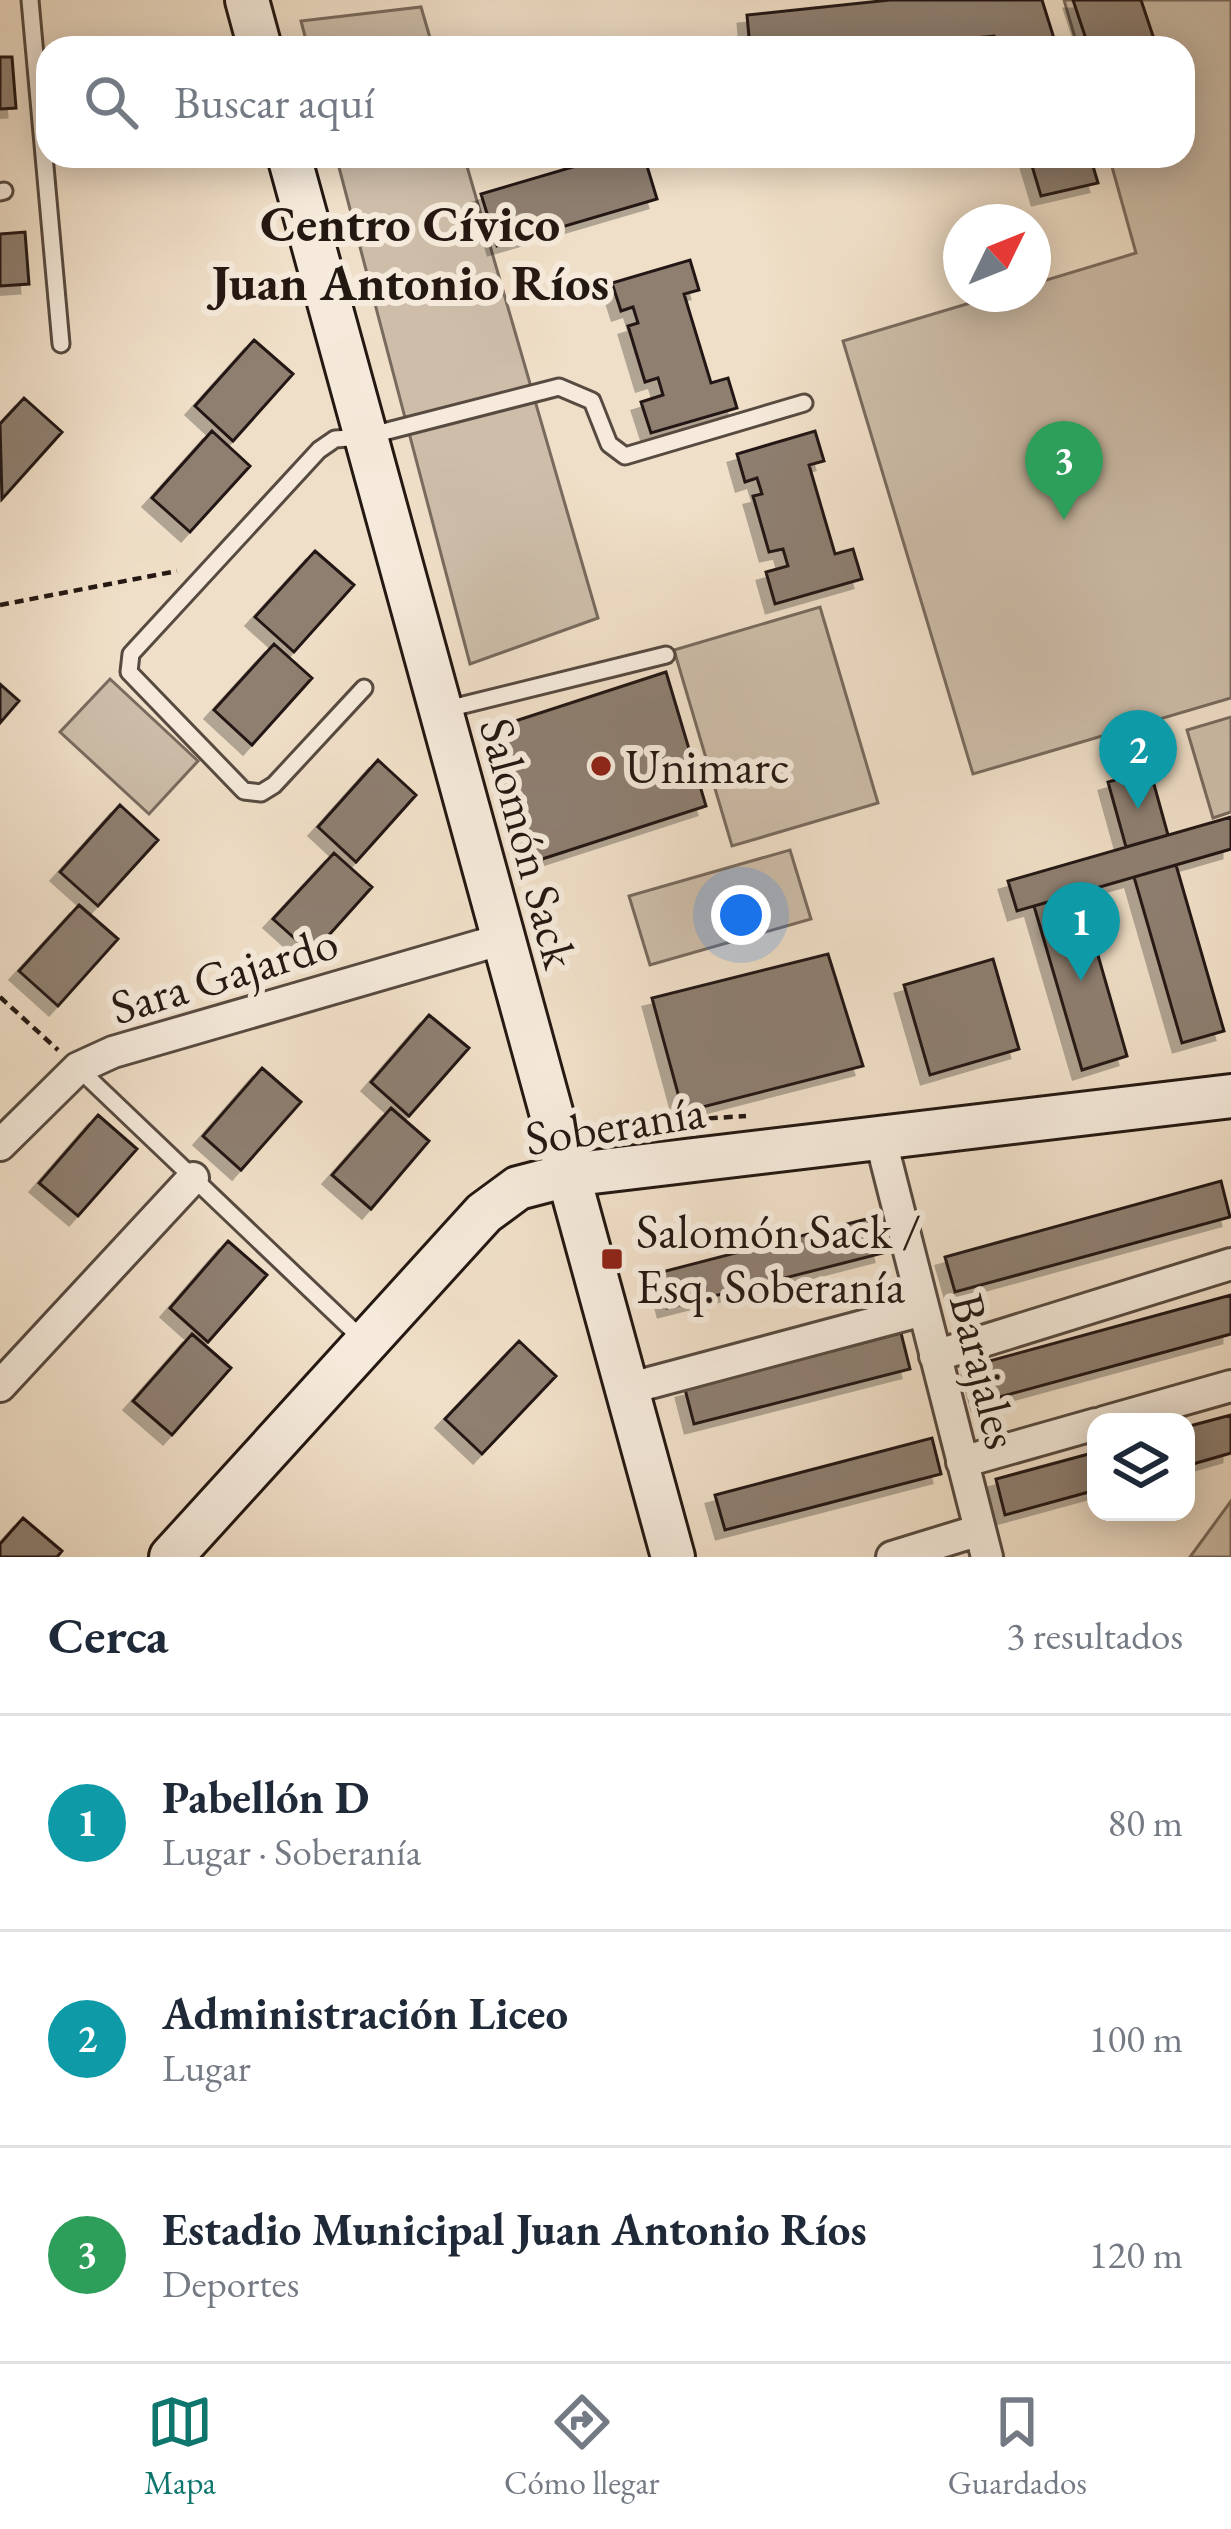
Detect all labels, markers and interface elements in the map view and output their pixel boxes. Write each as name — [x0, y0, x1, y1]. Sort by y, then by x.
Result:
search box — [36, 36, 1195, 168]
icon: search — [78, 69, 144, 135]
text: Buscar aquí — [174, 73, 374, 131]
district label: Centro Cívico Juan Antonio Ríos — [206, 190, 609, 315]
north arrow — [943, 204, 1051, 312]
pin: 3 — [1025, 421, 1103, 520]
pin: 2 — [1099, 710, 1177, 809]
street label: Salomón Sack — [466, 711, 592, 975]
place label: Unimarc — [625, 735, 790, 797]
marker: Unimarc — [588, 753, 614, 779]
pin: 1 — [1042, 882, 1120, 981]
your location — [711, 885, 771, 945]
street label: Sara Gajardo — [103, 910, 345, 1038]
street label: Soberanía — [521, 1079, 710, 1169]
place label: Salomón Sack / Esq. Soberanía — [636, 1200, 921, 1317]
marker: Salomón Sack / Esq. Soberanía — [599, 1246, 625, 1272]
street label: Barajales — [936, 1287, 1034, 1455]
map controls — [1087, 1413, 1195, 1521]
button: layers — [1087, 1413, 1195, 1521]
text: Cerca — [48, 1602, 168, 1668]
text: 3 resultados — [1006, 1610, 1183, 1661]
text: Pabellón D — [162, 1768, 369, 1826]
text: 1 — [77, 1797, 97, 1848]
text: 80 m — [1107, 1797, 1183, 1848]
text: Lugar · Soberanía — [162, 1826, 421, 1877]
text: Administración Liceo — [162, 1984, 568, 2042]
text: 2 — [77, 2013, 97, 2064]
text: 100 m — [1089, 2013, 1183, 2064]
text: Lugar — [162, 2042, 251, 2093]
text: Estadio Municipal Juan Antonio Ríos — [162, 2200, 867, 2258]
text: 3 — [77, 2229, 97, 2280]
text: 120 m — [1089, 2229, 1183, 2280]
text: Deportes — [162, 2258, 299, 2309]
tab: Mapa — [144, 2389, 216, 2504]
tab: Cómo llegar — [504, 2389, 660, 2504]
tab: Guardados — [948, 2389, 1087, 2504]

